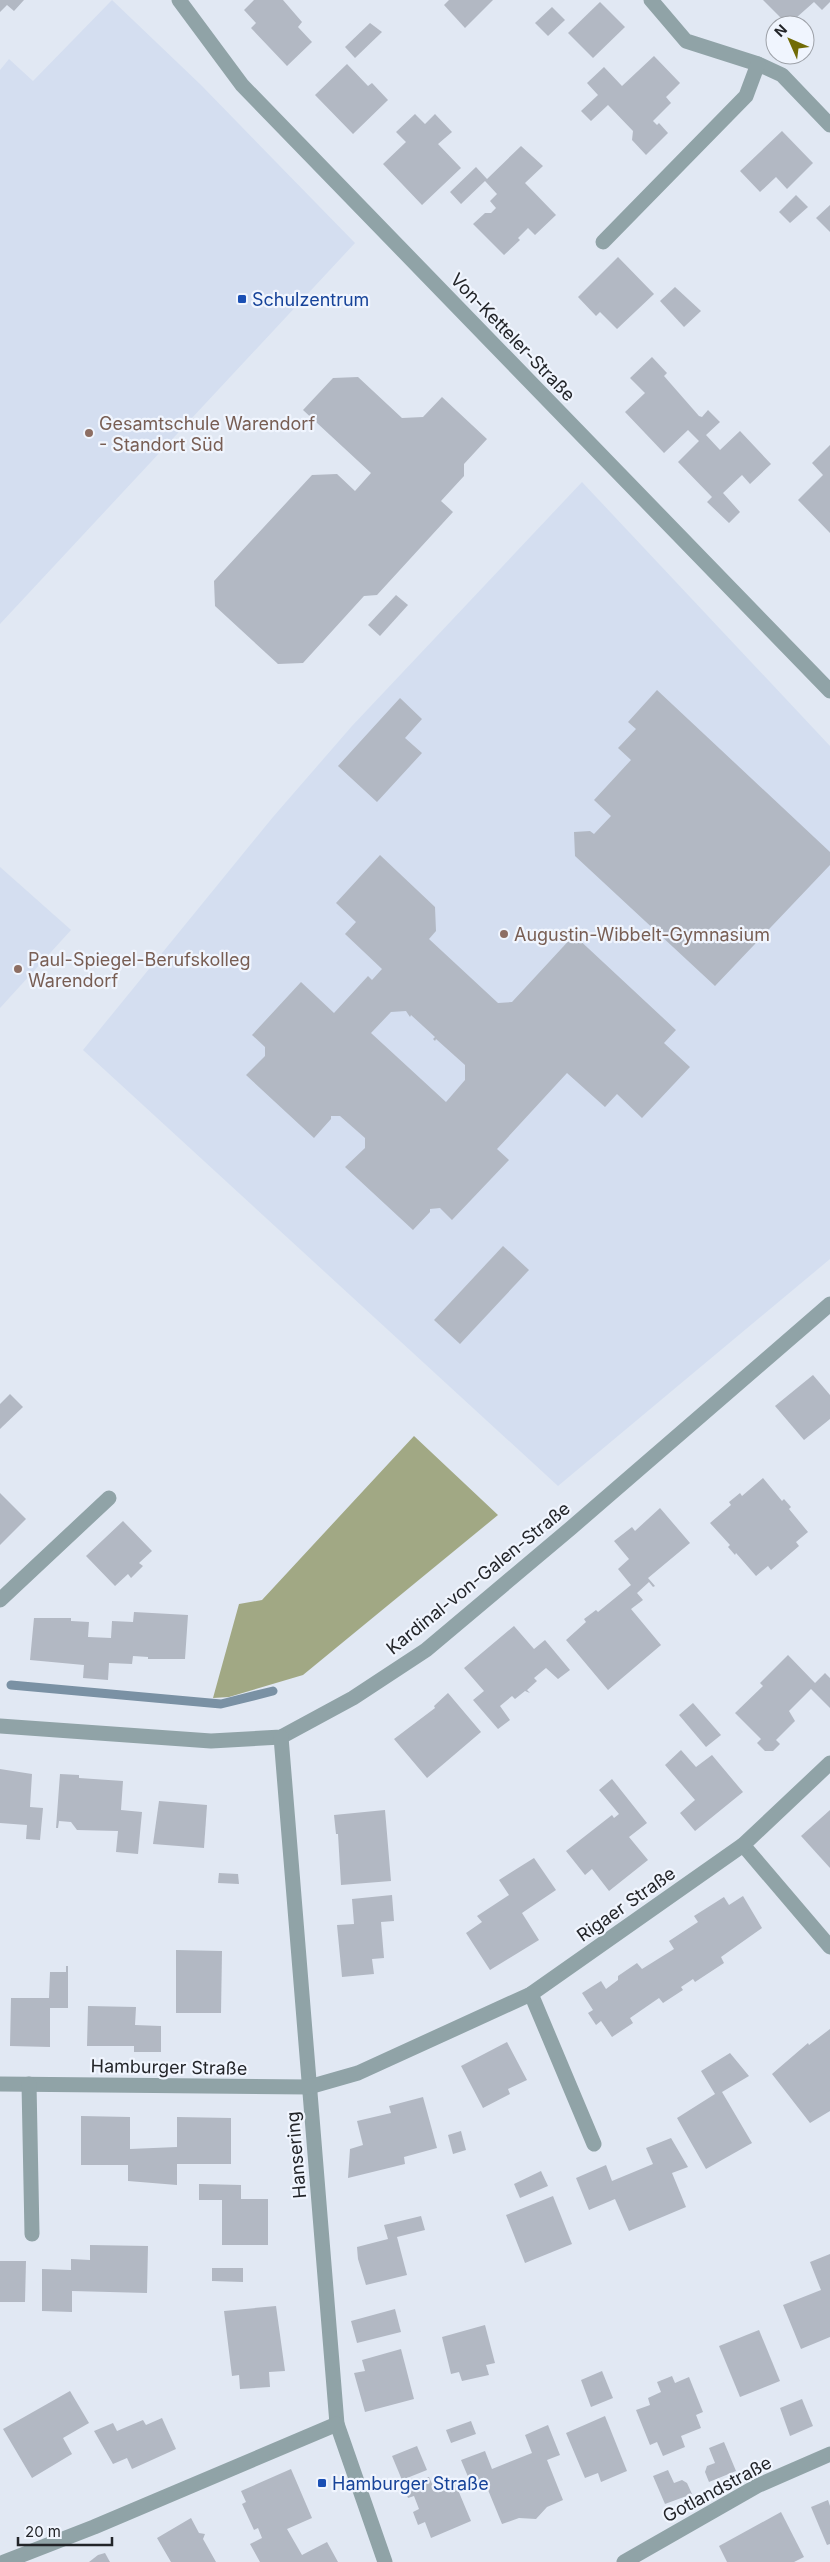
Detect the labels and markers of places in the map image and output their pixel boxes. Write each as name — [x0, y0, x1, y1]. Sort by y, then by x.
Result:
place label: Schulzentrum — [252, 289, 369, 310]
marker: Schulzentrum — [236, 293, 248, 305]
place label: Gesamtschule Warendorf - Standort Süd — [99, 413, 315, 455]
marker: Gesamtschule Warendorf - Standort Süd — [83, 427, 95, 439]
place label: Augustin-Wibbelt-Gymnasium — [514, 924, 770, 945]
marker: Augustin-Wibbelt-Gymnasium — [498, 928, 510, 940]
place label: Paul-Spiegel-Berufskolleg Warendorf — [28, 949, 250, 991]
marker: Paul-Spiegel-Berufskolleg Warendorf — [12, 963, 24, 975]
place label: Hamburger Straße — [332, 2473, 489, 2494]
marker: Hamburger Straße — [316, 2477, 328, 2489]

